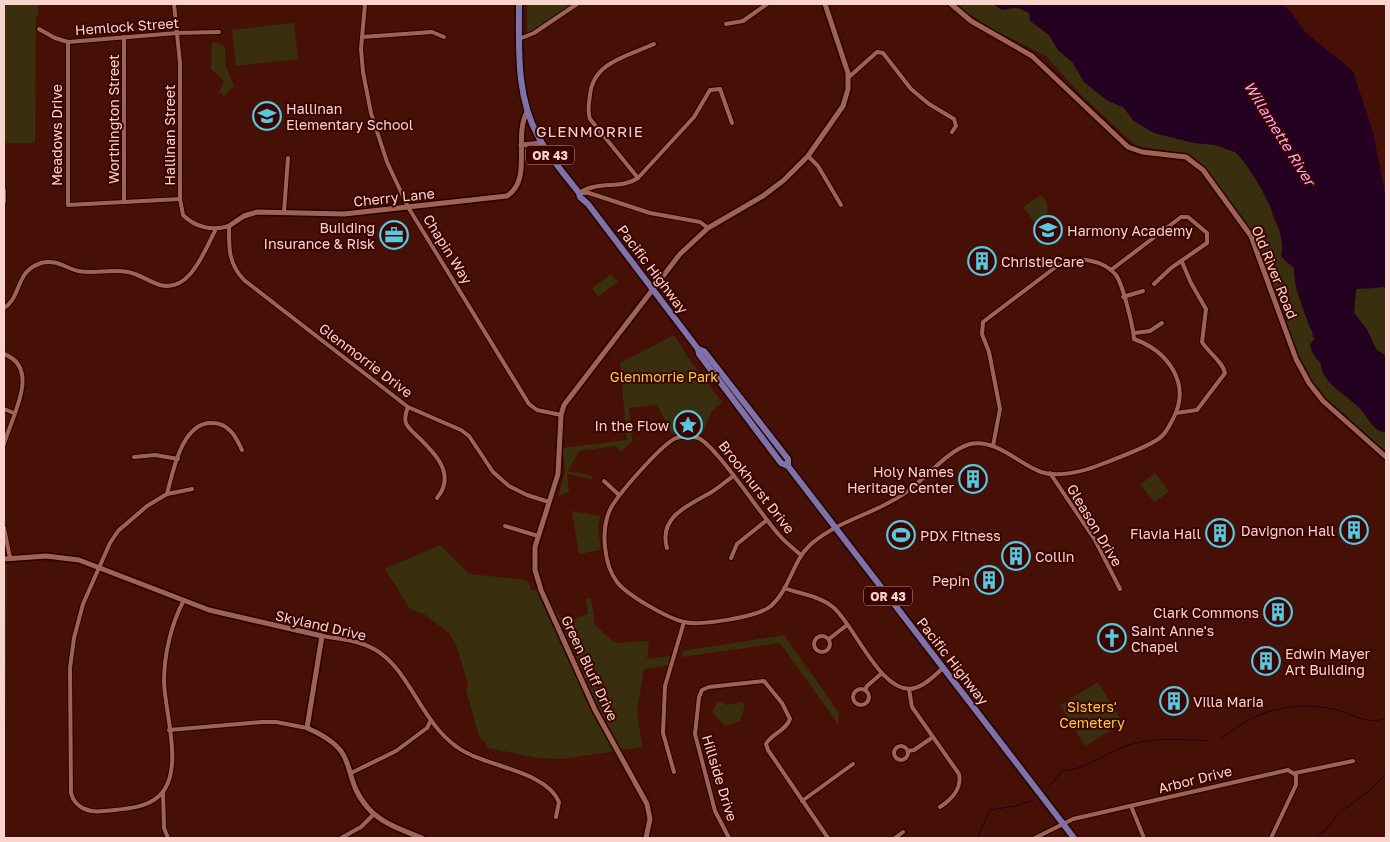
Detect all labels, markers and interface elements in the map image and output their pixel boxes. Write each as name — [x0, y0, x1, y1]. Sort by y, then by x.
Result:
street label: Hemlock Street — [74, 14, 180, 38]
street label: Worthington Street — [105, 54, 122, 184]
water label: Willamette River — [1241, 77, 1320, 190]
street label: Meadows Drive — [48, 84, 65, 186]
street label: Hallinan Street — [161, 84, 178, 186]
place label: Hallinan Elementary School — [286, 100, 413, 133]
school or university icon: Hallinan Elementary School — [252, 101, 282, 131]
district label: GLENMORRIE — [536, 122, 644, 140]
road number: OR 43 — [526, 146, 574, 164]
street label: Cherry Lane — [352, 184, 436, 210]
street label: Chapin Way — [420, 211, 476, 287]
school or university icon: Harmony Academy — [1033, 215, 1063, 245]
place label: Building Insurance & Risk — [264, 219, 375, 252]
office icon: Building Insurance & Risk — [379, 220, 409, 250]
street label: Pacific Highway — [614, 221, 692, 317]
place label: Harmony Academy — [1067, 222, 1193, 239]
street label: Old River Road — [1249, 223, 1301, 321]
building icon: ChristieCare — [967, 246, 997, 276]
place label: ChristieCare — [1001, 253, 1084, 270]
street label: Glenmorrie Drive — [316, 319, 416, 401]
park label: Glenmorrie Park — [610, 368, 718, 385]
place icon: In the Flow — [673, 410, 703, 440]
place label: In the Flow — [594, 417, 669, 434]
street label: Brookhurst Drive — [715, 437, 799, 537]
place label: Holy Names Heritage Center — [847, 463, 955, 496]
building icon: Holy Names Heritage Center — [958, 464, 988, 494]
street label: Gleason Drive — [1064, 481, 1126, 569]
building icon: Davignon Hall — [1339, 515, 1369, 545]
building icon: Flavia Hall — [1205, 518, 1235, 548]
sports icon: PDX Fitness — [886, 520, 916, 550]
place label: Davignon Hall — [1241, 522, 1335, 539]
place label: Flavia Hall — [1130, 525, 1201, 542]
place label: PDX Fitness — [920, 527, 1001, 544]
building icon: Collin — [1001, 541, 1031, 571]
place label: Collin — [1035, 548, 1074, 565]
building icon: Pepin — [974, 565, 1004, 595]
place label: Pepin — [932, 572, 970, 589]
road number: OR 43 — [864, 586, 912, 606]
building icon: Clark Commons — [1263, 597, 1293, 627]
place label: Clark Commons — [1153, 604, 1259, 621]
street label: Skyland Drive — [274, 606, 368, 644]
street label: Green Bluff Drive — [558, 613, 622, 723]
street label: Pacific Highway — [914, 614, 993, 708]
place label: Saint Anne's Chapel — [1131, 622, 1214, 655]
church icon: Saint Anne's Chapel — [1097, 623, 1127, 653]
place label: Edwin Mayer Art Building — [1285, 645, 1371, 678]
building icon: Edwin Mayer Art Building — [1251, 646, 1281, 676]
building icon: Villa Maria — [1159, 686, 1189, 716]
place label: Villa Maria — [1193, 693, 1264, 710]
park label: Sisters' Cemetery — [1059, 698, 1125, 731]
street label: Hillside Drive — [699, 733, 741, 823]
street label: Arbor Drive — [1156, 762, 1234, 796]

